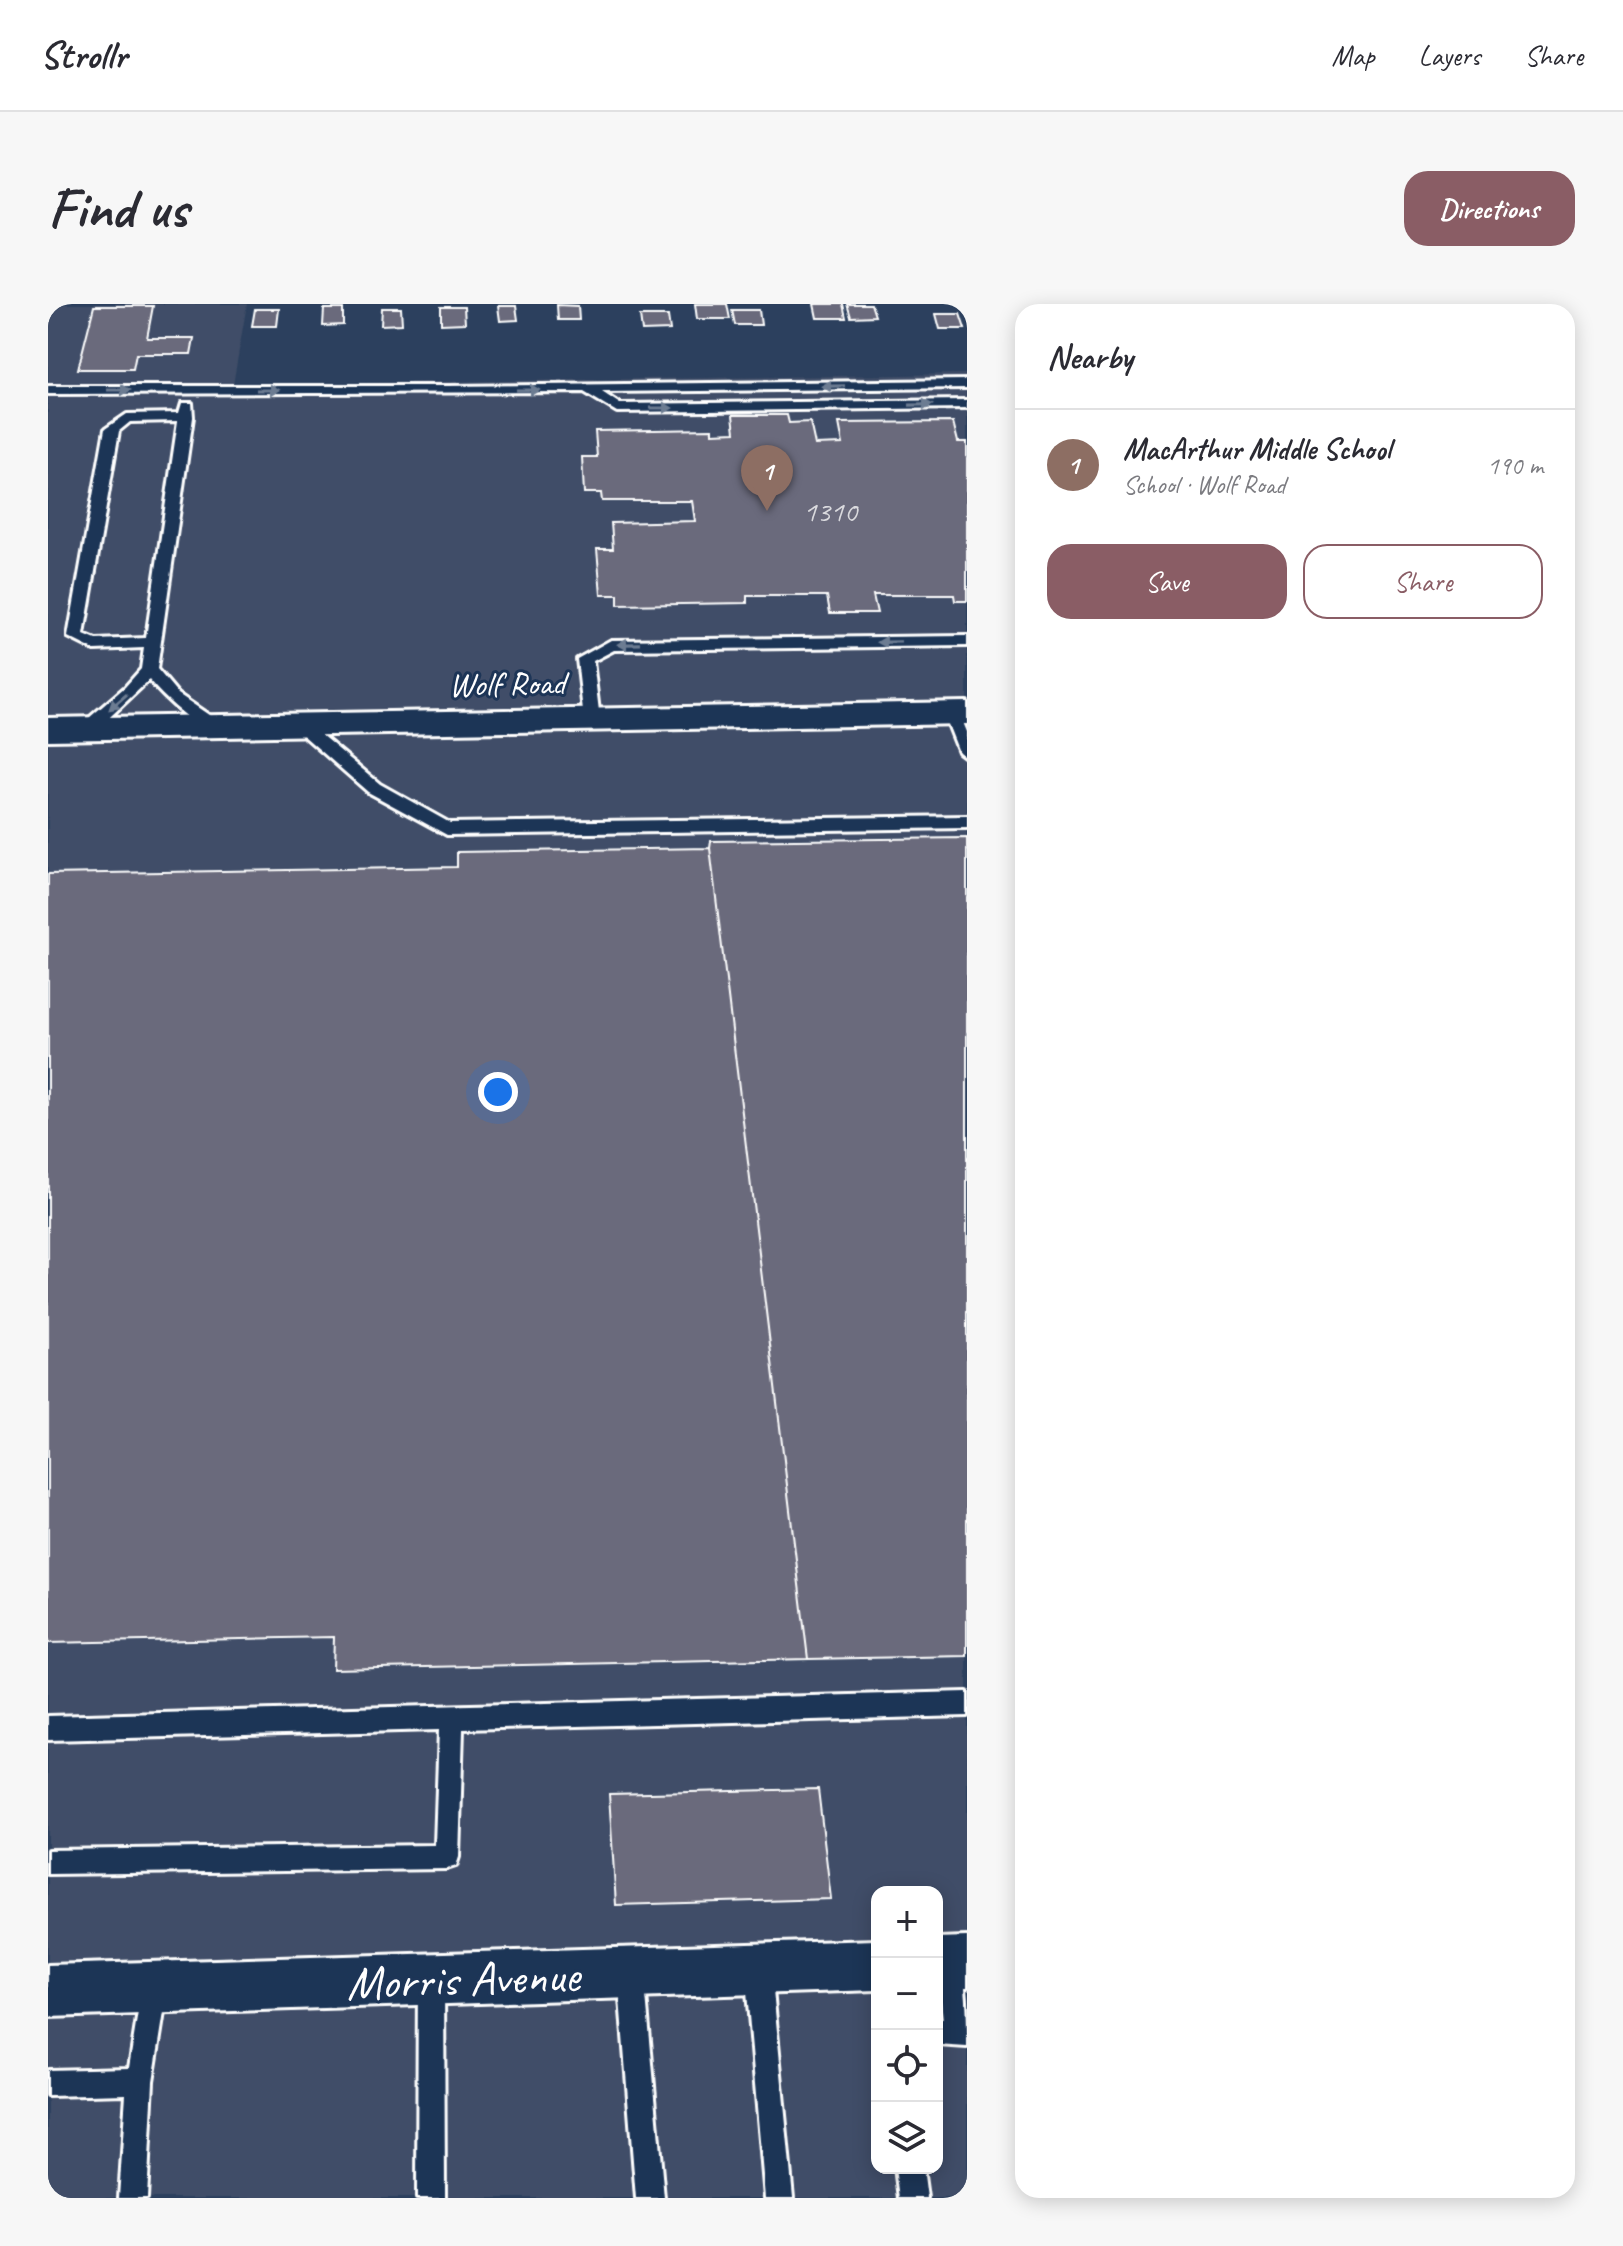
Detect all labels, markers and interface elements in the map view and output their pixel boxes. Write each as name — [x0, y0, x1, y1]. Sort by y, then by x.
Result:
text: Strollr — [40, 32, 127, 79]
text: Map — [1332, 38, 1375, 73]
text: Layers — [1419, 38, 1480, 73]
text: Share — [1524, 38, 1583, 73]
button: Directions — [1404, 171, 1575, 246]
text: Find us — [48, 173, 188, 244]
text: Nearby — [1047, 335, 1133, 378]
one-way arrow — [820, 380, 845, 392]
one-way arrow — [107, 384, 132, 396]
one-way arrow — [256, 384, 281, 396]
one-way arrow — [516, 384, 541, 396]
one-way arrow — [909, 398, 934, 411]
one-way arrow — [649, 402, 674, 414]
text: MacArthur Middle School — [1123, 430, 1391, 468]
pin: 1 — [741, 445, 793, 511]
text: 1 — [1067, 449, 1079, 482]
text: 190 m — [1487, 449, 1543, 482]
text: School · Wolf Road — [1123, 468, 1286, 501]
house number: 1310 — [803, 492, 859, 530]
button: Save — [1047, 544, 1287, 619]
button: Share — [1303, 544, 1543, 619]
one-way arrow — [876, 635, 901, 648]
one-way arrow — [616, 638, 641, 651]
street label: Wolf Road — [448, 661, 570, 706]
one-way arrow — [109, 693, 129, 710]
your location — [478, 1072, 518, 1112]
map controls — [871, 1886, 943, 2174]
button: + — [871, 1886, 943, 1958]
street label: Morris Avenue — [345, 1945, 584, 2013]
button: − — [871, 1958, 943, 2030]
button: locate — [871, 2030, 943, 2102]
button: layers — [871, 2102, 943, 2174]

